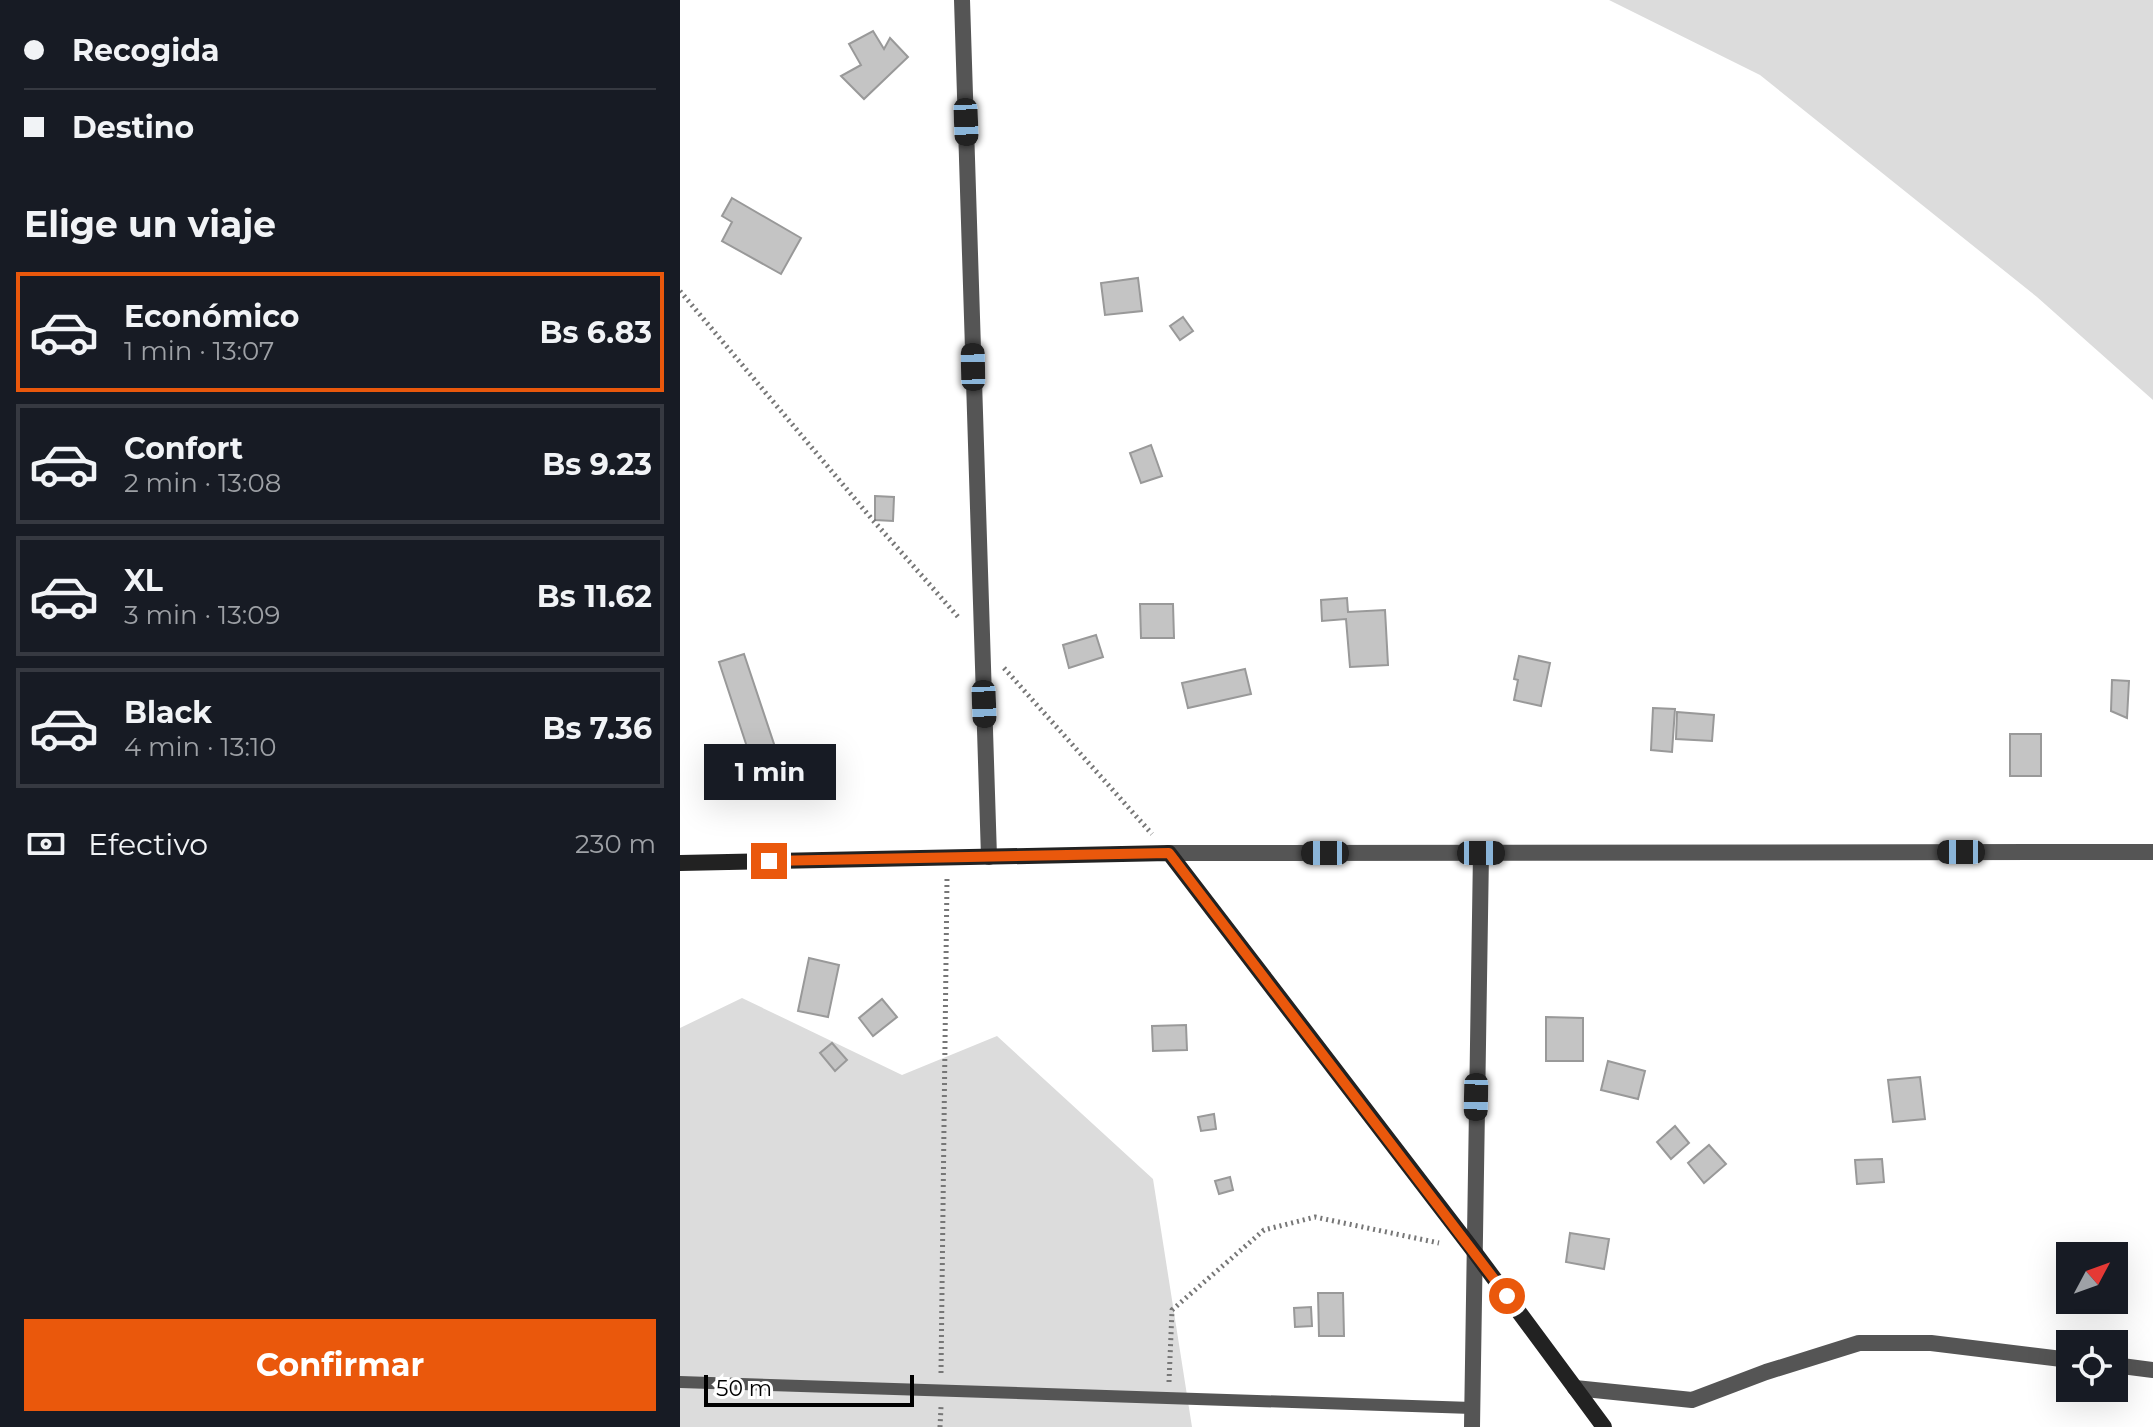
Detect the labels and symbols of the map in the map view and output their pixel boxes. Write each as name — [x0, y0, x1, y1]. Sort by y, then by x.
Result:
car — [953, 98, 979, 146]
car — [961, 343, 985, 391]
car — [971, 680, 997, 728]
callout: 1 min — [703, 745, 835, 801]
car — [1937, 840, 1985, 864]
car — [1301, 841, 1349, 865]
car — [1457, 841, 1505, 865]
route end — [751, 843, 787, 879]
car — [1464, 1073, 1488, 1121]
north arrow — [2056, 1242, 2128, 1314]
route start — [1489, 1278, 1525, 1314]
scale bar — [704, 1371, 914, 1407]

